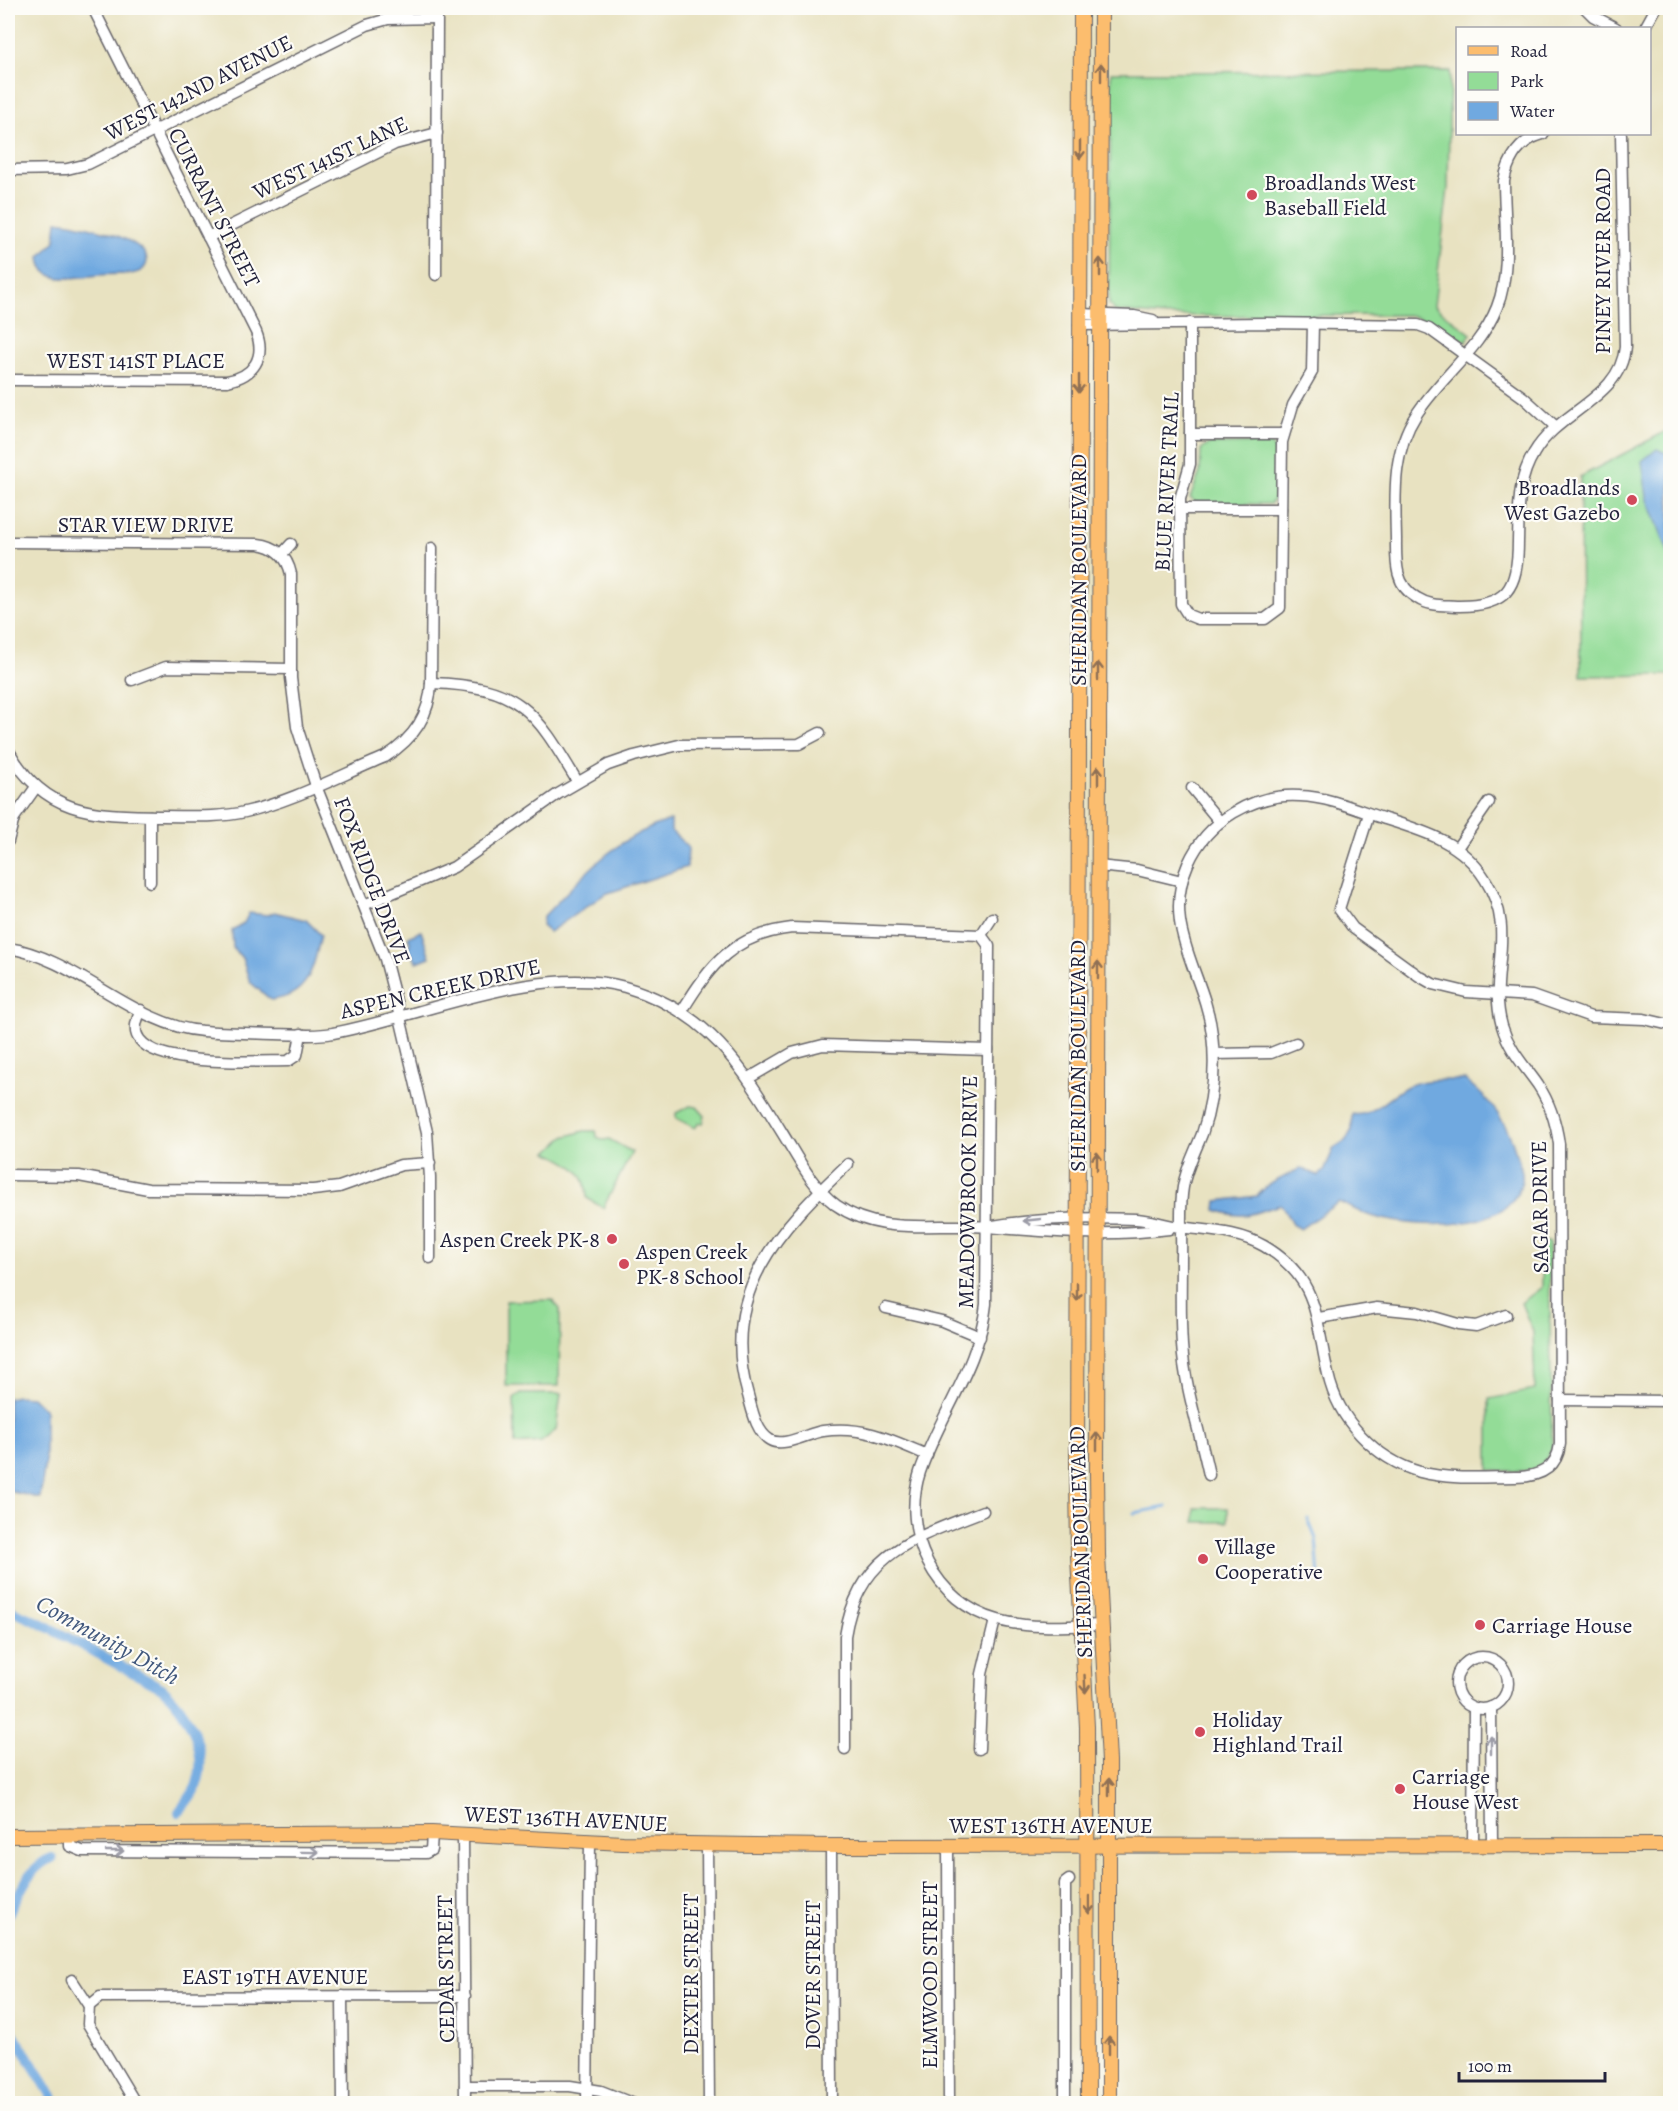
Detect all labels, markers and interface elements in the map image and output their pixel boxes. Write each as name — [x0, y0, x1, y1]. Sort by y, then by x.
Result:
street label: WEST 142ND AVENUE — [98, 27, 298, 149]
legend — [1456, 27, 1651, 135]
text: Road — [1510, 39, 1548, 63]
one-way arrow — [1095, 63, 1107, 83]
text: Park — [1510, 69, 1544, 93]
text: Water — [1509, 99, 1555, 123]
street label: WEST 141ST LANE — [247, 109, 413, 207]
street label: CURRANT STREET — [161, 123, 267, 292]
one-way arrow — [1074, 139, 1086, 159]
place label: Broadlands West Baseball Field — [1264, 168, 1416, 223]
street label: PINEY RIVER ROAD — [1588, 168, 1618, 354]
marker: Broadlands West Baseball Field — [1245, 188, 1259, 202]
one-way arrow — [1094, 258, 1106, 278]
street label: WEST 141ST PLACE — [46, 346, 225, 376]
one-way arrow — [1073, 373, 1085, 393]
street label: BLUE RIVER TRAIL — [1147, 391, 1187, 573]
street label: SHERIDAN BOULEVARD — [1064, 454, 1094, 686]
place label: Broadlands West Gazebo — [1503, 473, 1620, 528]
marker: Broadlands West Gazebo — [1625, 493, 1639, 507]
street label: STAR VIEW DRIVE — [58, 510, 234, 540]
one-way arrow — [1092, 661, 1104, 681]
one-way arrow — [1092, 766, 1104, 786]
street label: FOX RIDGE DRIVE — [326, 792, 418, 968]
street label: SHERIDAN BOULEVARD — [1063, 940, 1093, 1172]
street label: ASPEN CREEK DRIVE — [336, 951, 543, 1027]
one-way arrow — [1092, 961, 1104, 981]
street label: MEADOWBROOK DRIVE — [951, 1075, 985, 1309]
street label: SAGAR DRIVE — [1524, 1140, 1556, 1274]
one-way arrow — [1091, 1151, 1103, 1171]
one-way arrow — [1022, 1215, 1042, 1226]
place label: Aspen Creek PK-8 — [439, 1225, 600, 1255]
marker: Aspen Creek PK-8 — [605, 1232, 619, 1246]
place label: Aspen Creek PK-8 School — [635, 1237, 748, 1292]
marker: Aspen Creek PK-8 School — [617, 1257, 631, 1271]
one-way arrow — [1071, 1282, 1083, 1302]
street label: SHERIDAN BOULEVARD — [1062, 1425, 1100, 1659]
one-way arrow — [1091, 1431, 1103, 1451]
place label: Village Cooperative — [1214, 1532, 1323, 1587]
marker: Village Cooperative — [1196, 1552, 1210, 1566]
water label: Community Ditch — [30, 1587, 186, 1693]
place label: Carriage House — [1492, 1611, 1632, 1641]
marker: Carriage House — [1473, 1618, 1487, 1632]
one-way arrow — [1080, 1674, 1091, 1694]
place label: Holiday Highland Trail — [1212, 1705, 1343, 1760]
marker: Holiday Highland Trail — [1193, 1725, 1207, 1739]
one-way arrow — [1485, 1735, 1497, 1755]
place label: Carriage House West — [1412, 1762, 1519, 1817]
one-way arrow — [1103, 1778, 1115, 1798]
marker: Carriage House West — [1393, 1782, 1407, 1796]
street label: WEST 136TH AVENUE — [463, 1799, 668, 1839]
street label: WEST 136TH AVENUE — [948, 1811, 1153, 1841]
one-way arrow — [105, 1845, 125, 1856]
one-way arrow — [300, 1846, 320, 1857]
street label: ELMWOOD STREET — [915, 1881, 945, 2069]
street label: DEXTER STREET — [676, 1894, 706, 2054]
one-way arrow — [1083, 1894, 1095, 1914]
street label: CEDAR STREET — [430, 1895, 462, 2043]
street label: DOVER STREET — [798, 1900, 828, 2050]
street label: EAST 19TH AVENUE — [182, 1962, 368, 1992]
one-way arrow — [1103, 2036, 1115, 2056]
scale bar — [1459, 2045, 1604, 2083]
text: 100 m — [1468, 2054, 1512, 2078]

